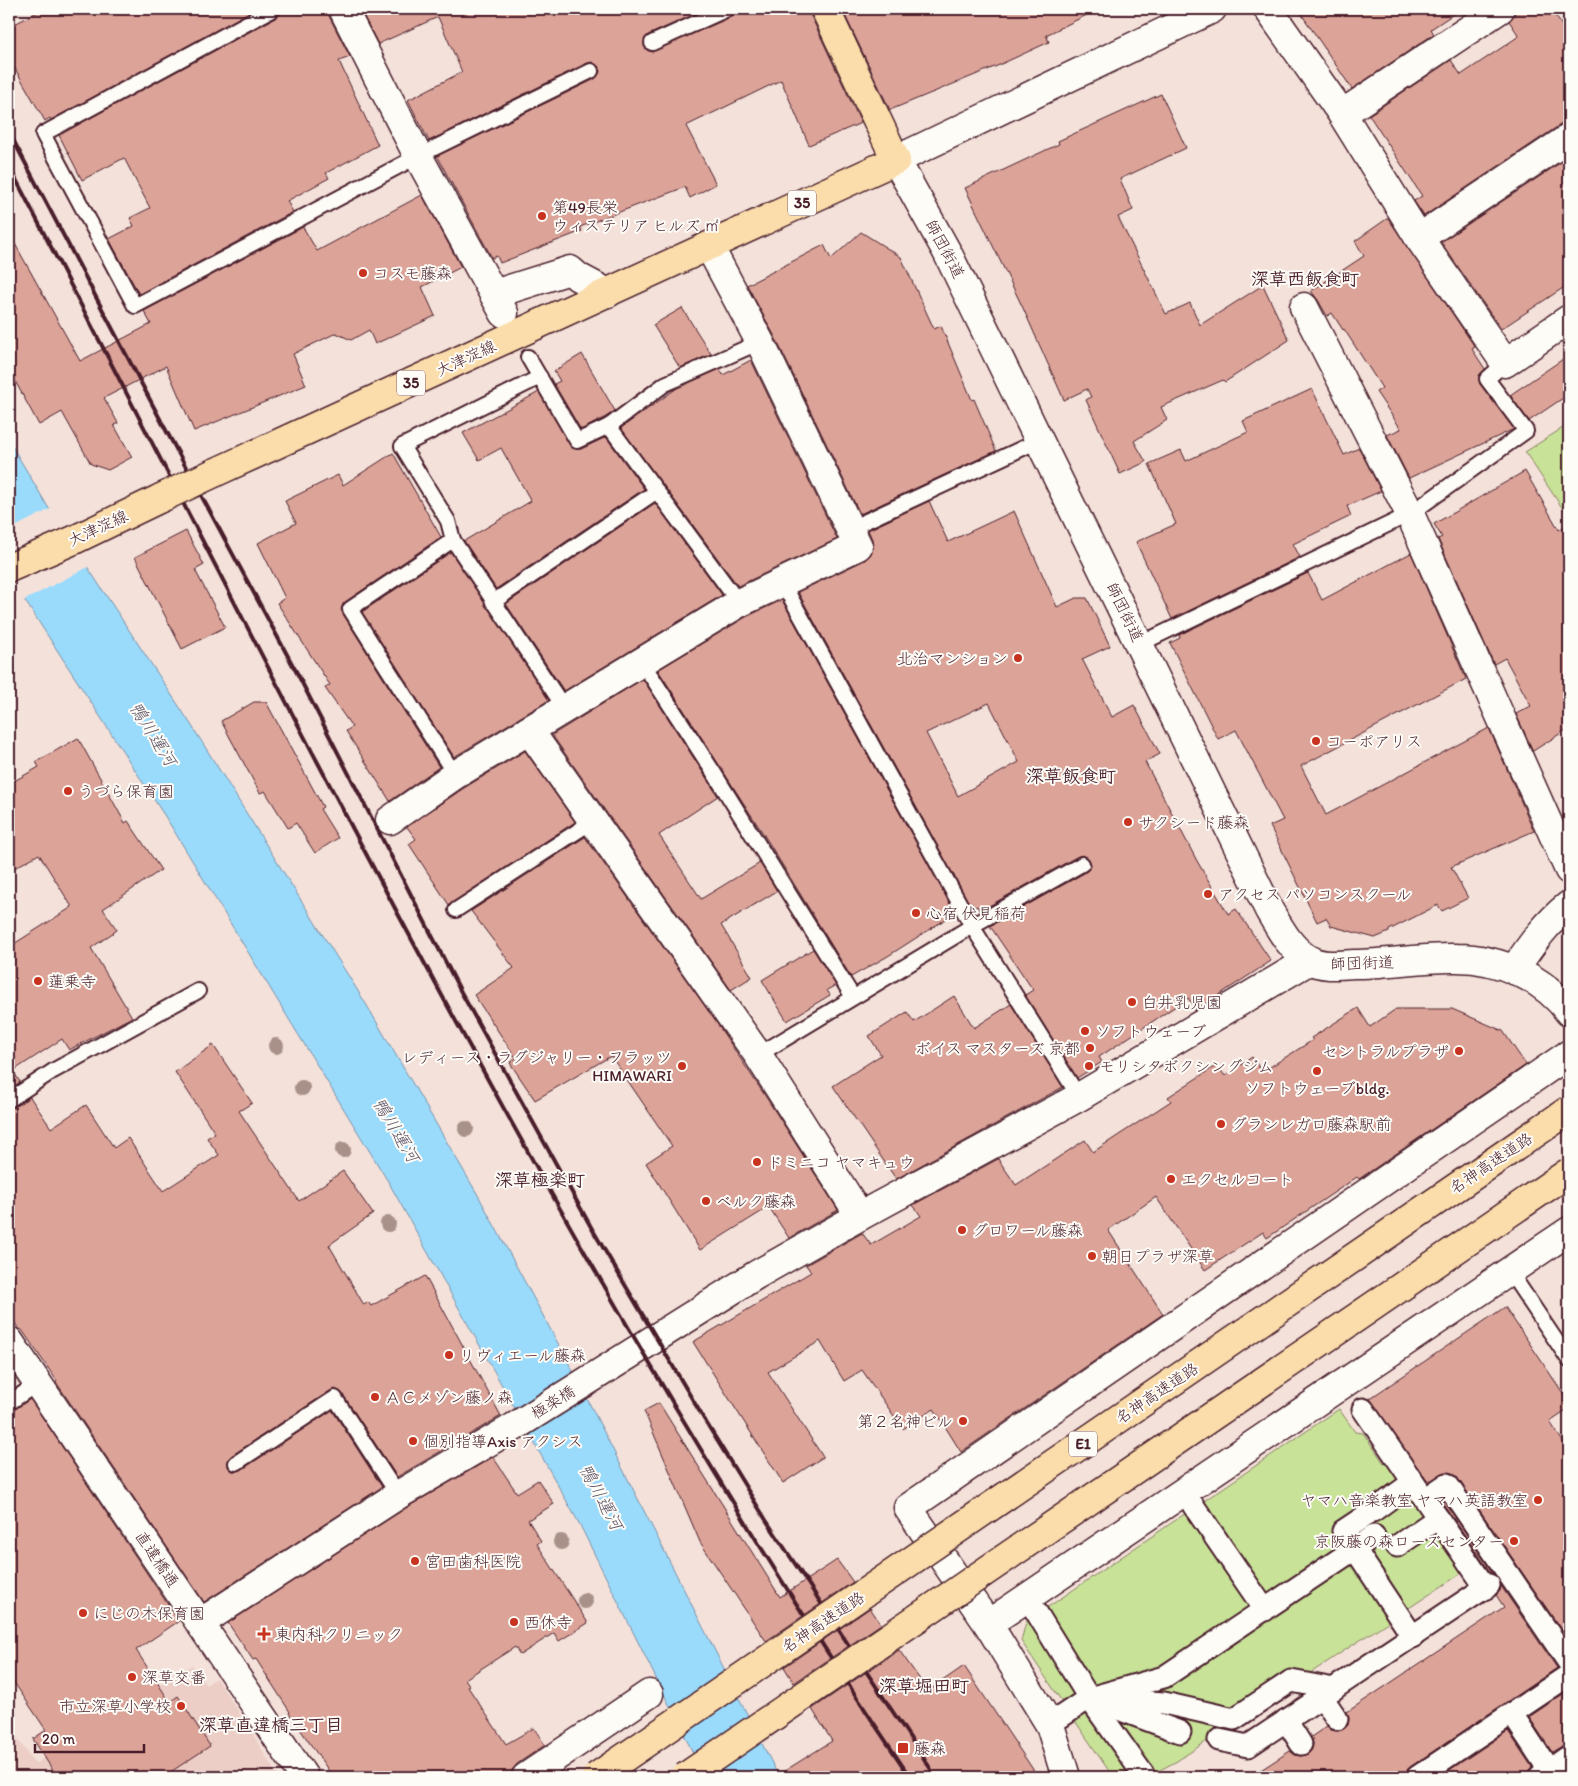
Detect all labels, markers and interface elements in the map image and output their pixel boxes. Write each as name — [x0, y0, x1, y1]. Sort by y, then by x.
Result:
road number: 35 — [788, 190, 816, 216]
place label: 第49長栄 ウィステリア ヒルズ ㎡ — [552, 198, 720, 235]
marker: 第49長栄 ウィステリア ヒルズ ㎡ — [536, 210, 548, 222]
street label: 師団街道 — [922, 216, 968, 282]
place label: コスモ藤森 — [373, 264, 452, 283]
marker: コスモ藤森 — [357, 267, 369, 279]
district label: 深草西飯食町 — [1251, 268, 1359, 290]
street label: 大津淀線 — [433, 336, 499, 380]
road number: 35 — [397, 370, 425, 396]
street label: 大津淀線 — [65, 506, 131, 550]
street label: 師団街道 — [1102, 579, 1148, 645]
place label: 北治マンション — [897, 649, 1008, 668]
marker: 北治マンション — [1012, 652, 1024, 664]
water label: 鴨川運河 — [125, 698, 183, 773]
place label: コーポアリス — [1326, 732, 1422, 751]
marker: コーポアリス — [1310, 735, 1322, 747]
district label: 深草飯食町 — [1026, 765, 1116, 787]
place label: うづら保育園 — [78, 782, 174, 801]
marker: うづら保育園 — [62, 785, 74, 797]
place label: サクシード藤森 — [1138, 813, 1249, 832]
marker: サクシード藤森 — [1122, 816, 1134, 828]
place label: アクセス パソコンスクール — [1218, 885, 1412, 904]
marker: アクセス パソコンスクール — [1202, 888, 1214, 900]
place label: 心宿 伏見稲荷 — [926, 904, 1026, 923]
marker: 心宿 伏見稲荷 — [910, 907, 922, 919]
street label: 師団街道 — [1330, 952, 1394, 974]
place label: 蓮乗寺 — [48, 972, 96, 991]
marker: 蓮乗寺 — [32, 975, 44, 987]
place label: 白井乳児園 — [1142, 993, 1222, 1012]
marker: 白井乳児園 — [1126, 996, 1138, 1008]
place label: ソフトウェーブ — [1095, 1022, 1206, 1041]
marker: ソフトウェーブ — [1079, 1025, 1091, 1037]
place label: ボイス マスターズ 京都 — [914, 1039, 1080, 1058]
marker: ボイス マスターズ 京都 — [1084, 1042, 1096, 1054]
place label: セントラルプラザ — [1322, 1042, 1449, 1061]
marker: セントラルプラザ — [1453, 1045, 1465, 1057]
place label: レディース・ラグジャリー・フラッツ HIMAWARI — [402, 1048, 672, 1085]
place label: モリシタボクシングジム — [1099, 1057, 1274, 1076]
marker: レディース・ラグジャリー・フラッツ HIMAWARI — [676, 1060, 688, 1072]
marker: モリシタボクシングジム — [1083, 1060, 1095, 1072]
marker: ソフトウェーブbldg. — [1311, 1065, 1323, 1077]
place label: ソフトウェーブbldg. — [1244, 1079, 1390, 1098]
water label: 鴨川運河 — [368, 1093, 426, 1169]
place label: グランレガロ藤森駅前 — [1231, 1115, 1391, 1134]
marker: グランレガロ藤森駅前 — [1215, 1118, 1227, 1130]
street label: 名神高速道路 — [1446, 1128, 1536, 1198]
place label: ドミニコ ヤマキュウ — [767, 1153, 915, 1172]
marker: ドミニコ ヤマキュウ — [751, 1156, 763, 1168]
district label: 深草極楽町 — [495, 1169, 585, 1191]
place label: エクセルコート — [1181, 1170, 1294, 1189]
marker: エクセルコート — [1165, 1173, 1177, 1185]
place label: ベルク藤森 — [716, 1192, 796, 1211]
marker: ベルク藤森 — [700, 1195, 712, 1207]
place label: グロワール藤森 — [972, 1221, 1083, 1240]
marker: グロワール藤森 — [956, 1224, 968, 1236]
place label: 朝日プラザ深草 — [1102, 1247, 1214, 1266]
marker: 朝日プラザ深草 — [1086, 1250, 1098, 1262]
place label: リヴィエール藤森 — [459, 1346, 586, 1365]
marker: リヴィエール藤森 — [443, 1349, 455, 1361]
street label: 名神高速道路 — [1112, 1358, 1202, 1428]
street label: 極楽橋 — [528, 1381, 578, 1423]
place label: ＡＣメゾン藤ノ森 — [385, 1388, 513, 1407]
marker: ＡＣメゾン藤ノ森 — [369, 1391, 381, 1403]
place label: 第２名神ビル — [857, 1412, 953, 1431]
marker: 第２名神ビル — [957, 1415, 969, 1427]
place label: 個別指導Axis アクシス — [423, 1432, 583, 1451]
road number: E1 — [1069, 1432, 1097, 1456]
marker: 個別指導Axis アクシス — [407, 1435, 419, 1447]
water label: 鴨川運河 — [574, 1460, 629, 1537]
place label: ヤマハ音楽教室 ヤマハ英語教室 — [1300, 1491, 1528, 1510]
marker: ヤマハ音楽教室 ヤマハ英語教室 — [1532, 1494, 1544, 1506]
street label: 直違橋通 — [131, 1527, 183, 1591]
place label: 京阪藤の森ローズセンター — [1314, 1532, 1504, 1551]
marker: 京阪藤の森ローズセンター — [1508, 1535, 1520, 1547]
place label: 宮田歯科医院 — [425, 1552, 521, 1571]
marker: 宮田歯科医院 — [409, 1555, 421, 1567]
street label: 名神高速道路 — [778, 1587, 868, 1657]
place label: にじの木保育園 — [93, 1604, 205, 1623]
marker: にじの木保育園 — [77, 1607, 89, 1619]
place label: 西休寺 — [524, 1613, 572, 1632]
marker: 西休寺 — [508, 1616, 520, 1628]
place label: 東内科クリニック — [275, 1625, 403, 1644]
marker: 東内科クリニック — [257, 1627, 271, 1641]
place label: 深草交番 — [142, 1668, 206, 1687]
marker: 深草交番 — [126, 1671, 138, 1683]
district label: 深草堀田町 — [879, 1675, 969, 1697]
place label: 市立深草小学校 — [59, 1697, 171, 1716]
marker: 市立深草小学校 — [175, 1700, 187, 1712]
district label: 深草直違橋三丁目 — [199, 1714, 343, 1736]
scale bar — [35, 1721, 144, 1753]
text: 20 m — [42, 1730, 76, 1748]
place label: 藤森 — [914, 1739, 946, 1758]
marker: 藤森 — [896, 1741, 910, 1755]

